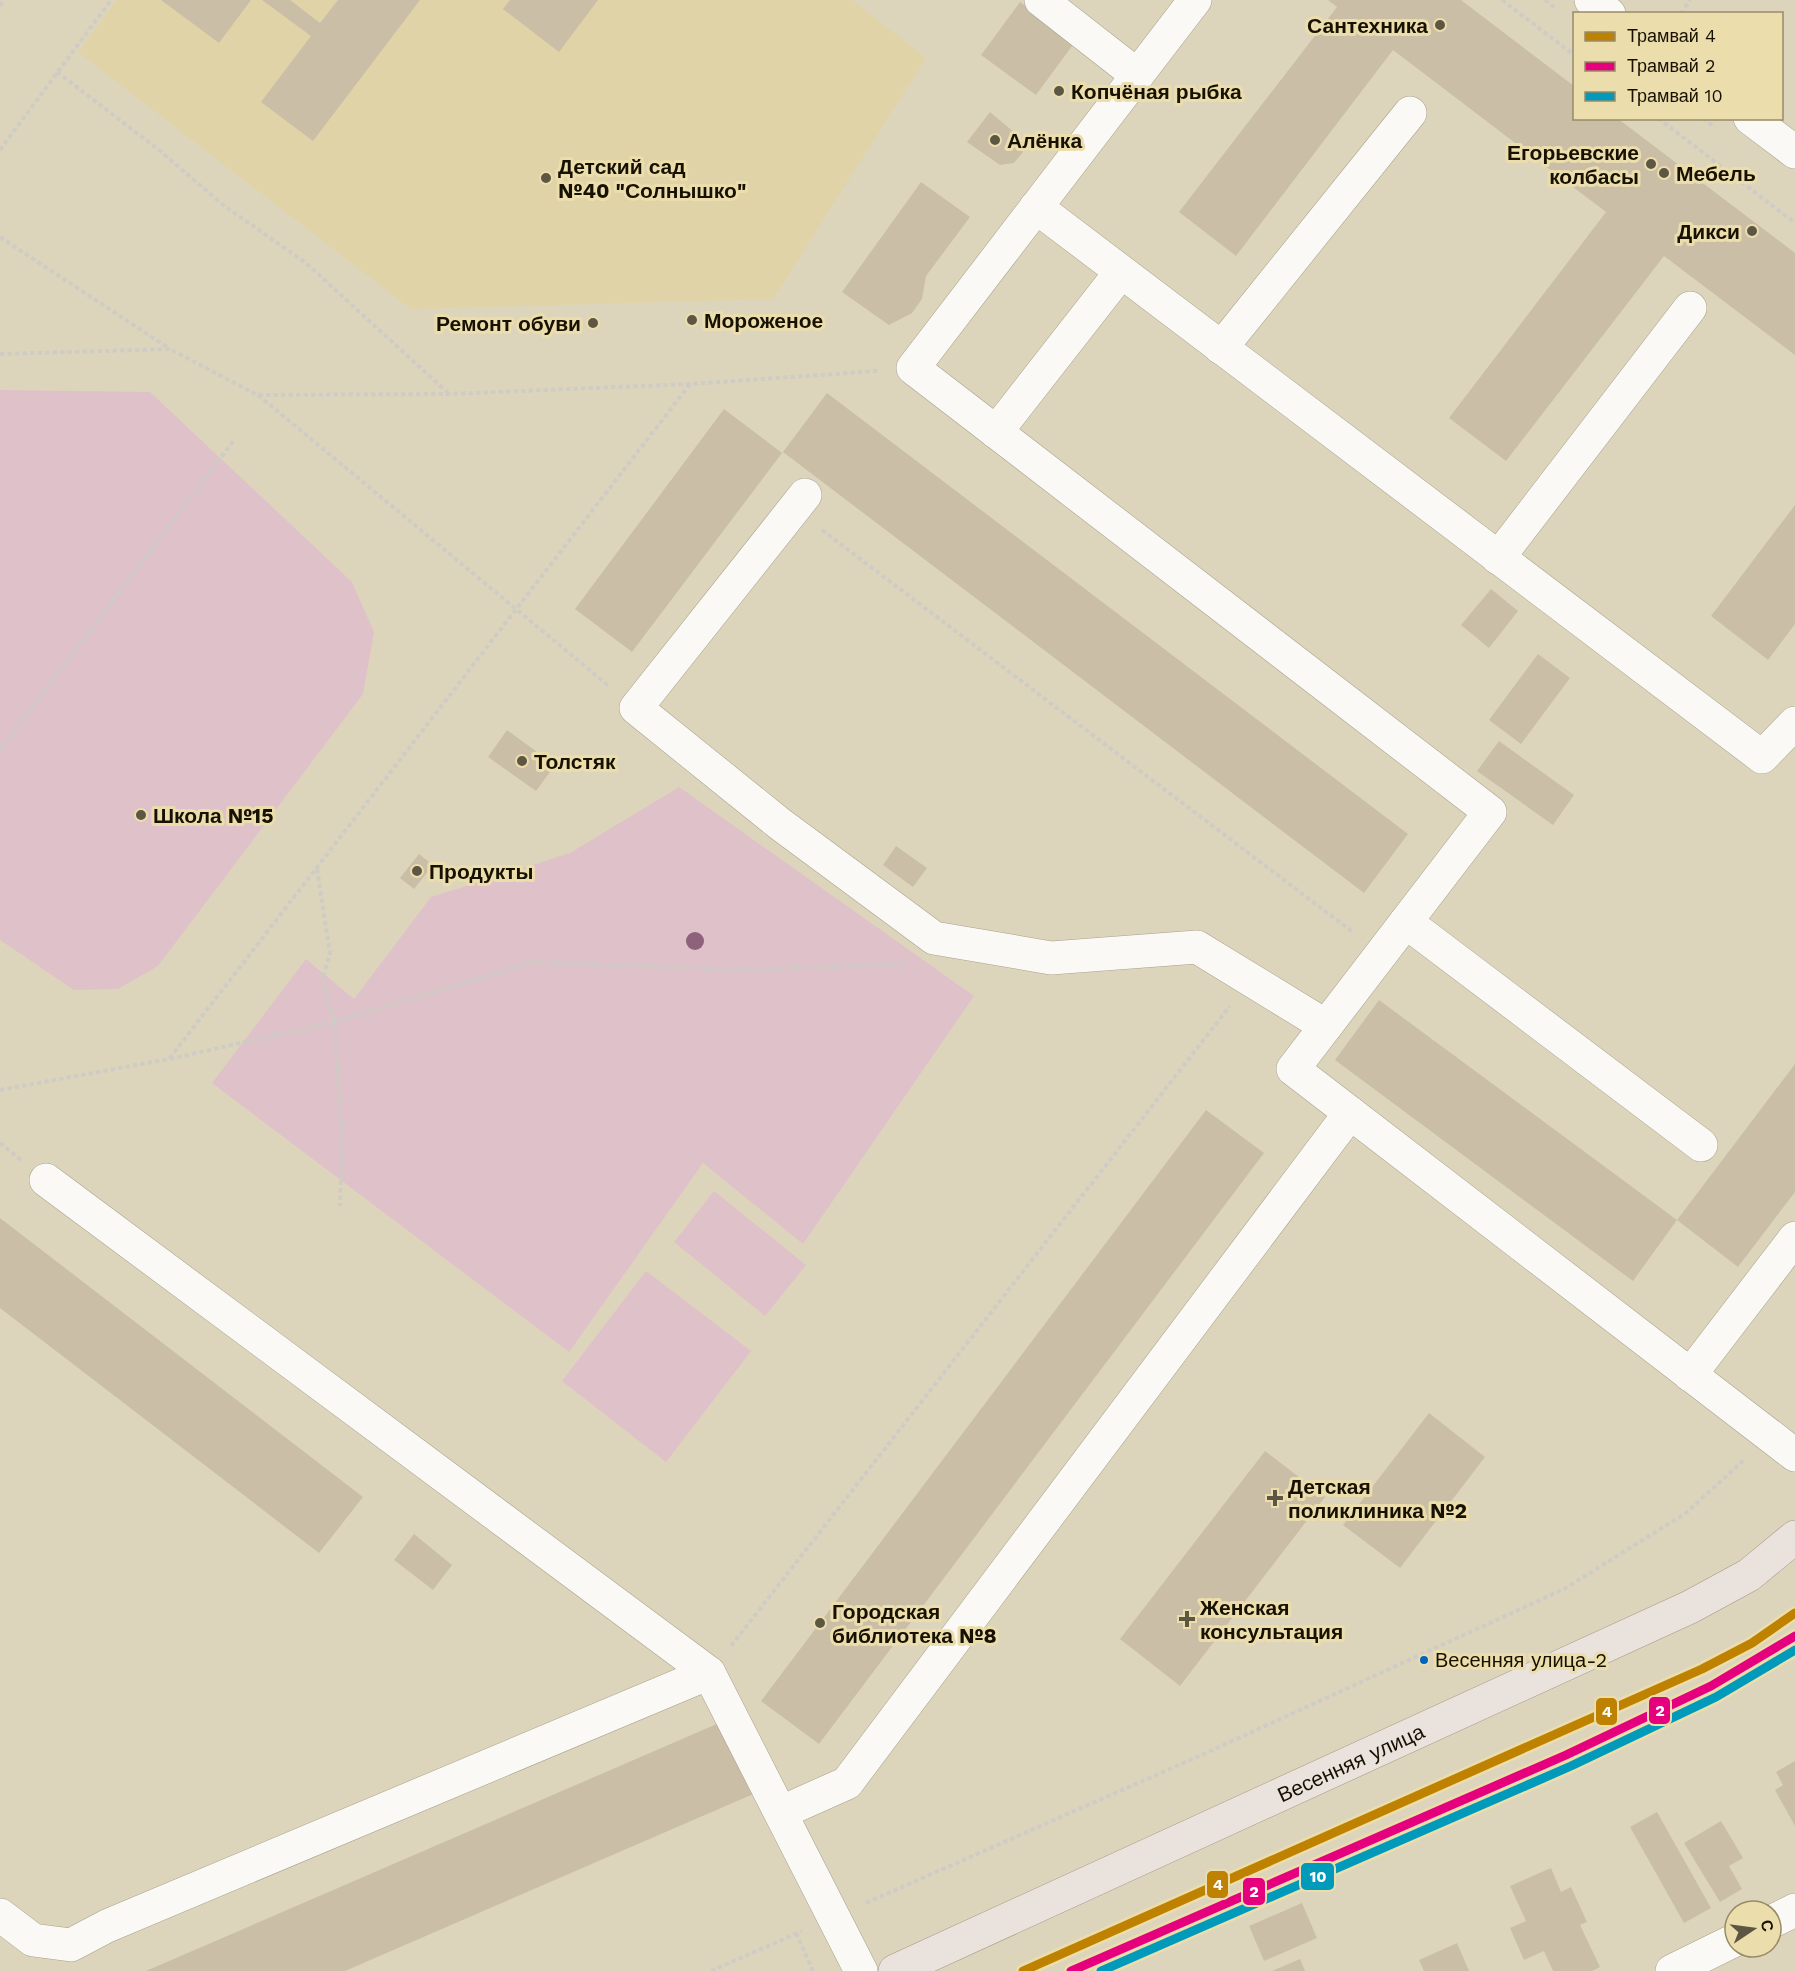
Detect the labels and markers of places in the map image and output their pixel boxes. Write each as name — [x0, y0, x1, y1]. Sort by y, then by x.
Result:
place label: Сантехника — [1307, 13, 1428, 38]
marker: Сантехника — [1433, 18, 1447, 32]
place label: Копчёная рыбка — [1071, 79, 1242, 104]
marker: Копчёная рыбка — [1052, 84, 1066, 98]
place label: Алёнка — [1007, 128, 1082, 153]
marker: Алёнка — [988, 133, 1002, 147]
place label: Егорьевские колбасы — [1507, 140, 1639, 189]
place label: Детский сад №40 "Солнышко" — [558, 154, 746, 203]
marker: Егорьевские колбасы — [1644, 157, 1658, 171]
place label: Мебель — [1676, 161, 1756, 186]
marker: Мебель — [1657, 166, 1671, 180]
marker: Детский сад №40 "Солнышко" — [539, 171, 553, 185]
place label: Дикси — [1677, 219, 1740, 244]
marker: Дикси — [1745, 224, 1759, 238]
place label: Мороженое — [704, 308, 823, 333]
place label: Ремонт обуви — [436, 311, 581, 336]
marker: Мороженое — [685, 313, 699, 327]
marker: Ремонт обуви — [586, 316, 600, 330]
place label: Толстяк — [534, 749, 616, 774]
marker: Толстяк — [515, 754, 529, 768]
place label: Школа №15 — [153, 803, 273, 828]
marker: Школа №15 — [134, 808, 148, 822]
place label: Продукты — [429, 859, 533, 884]
marker: Продукты — [410, 864, 424, 878]
place label: Детская поликлиника №2 — [1288, 1474, 1467, 1523]
marker: Детская поликлиника №2 — [1266, 1489, 1284, 1507]
place label: Женская консультация — [1199, 1595, 1343, 1644]
place label: Городская библиотека №8 — [832, 1599, 997, 1648]
marker: Женская консультация — [1178, 1610, 1196, 1628]
marker: Городская библиотека №8 — [813, 1616, 827, 1630]
place label: Весенняя улица-2 — [1435, 1648, 1607, 1672]
marker: Весенняя улица-2 — [1418, 1654, 1430, 1666]

